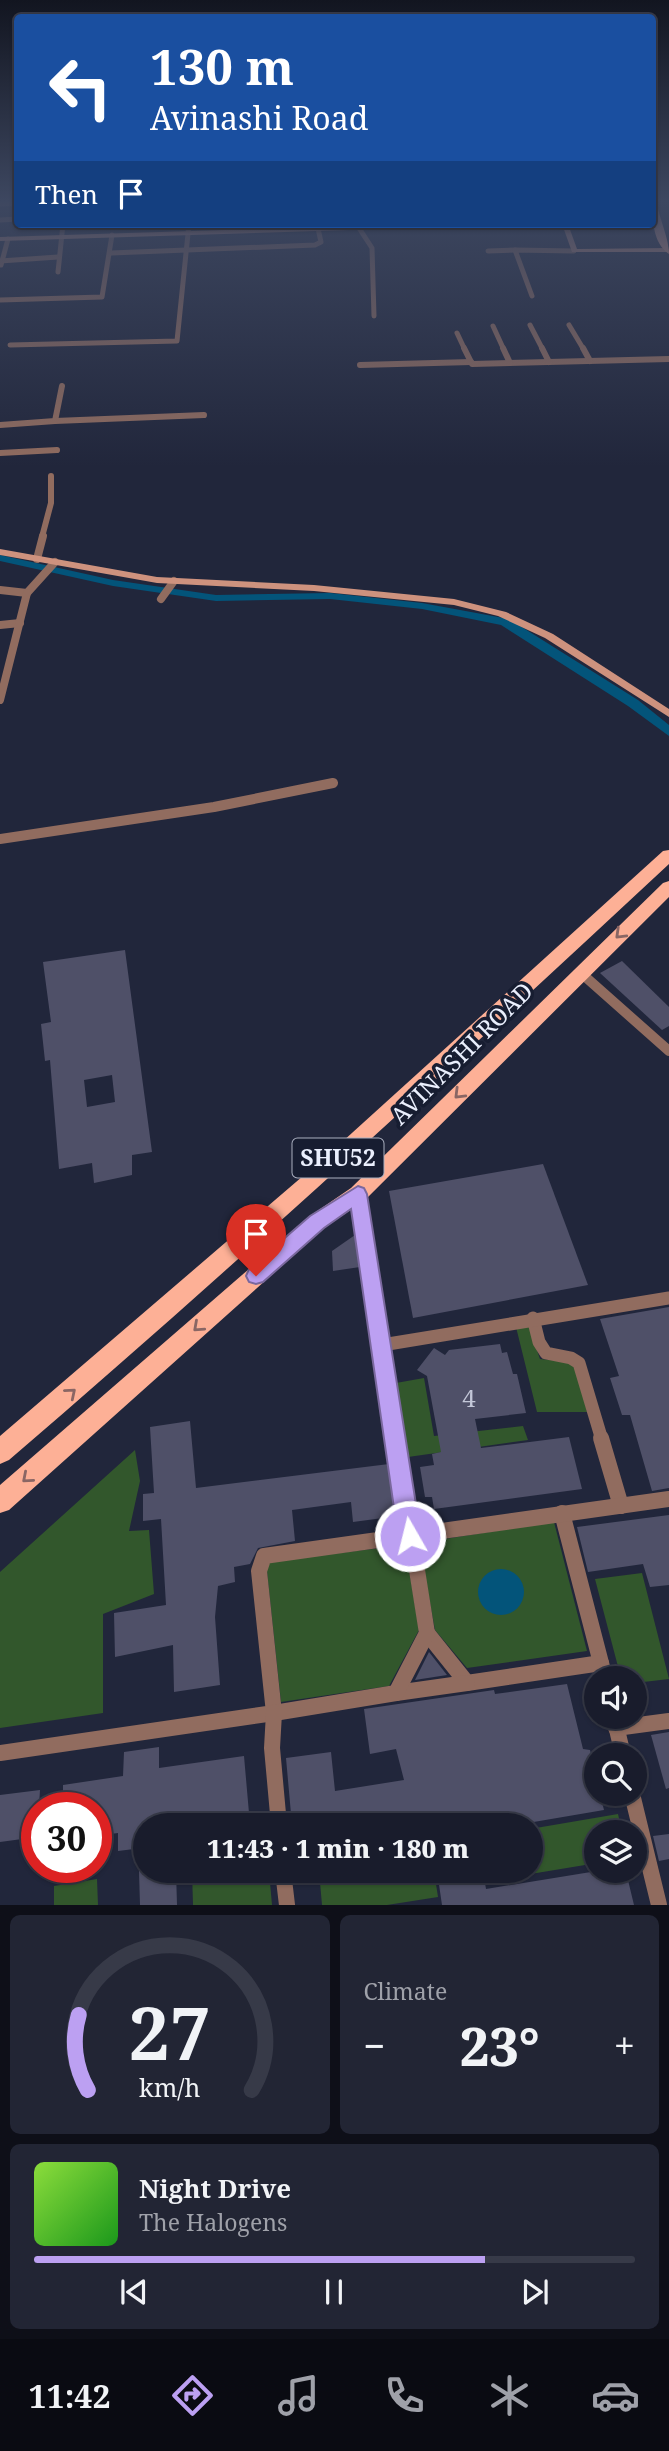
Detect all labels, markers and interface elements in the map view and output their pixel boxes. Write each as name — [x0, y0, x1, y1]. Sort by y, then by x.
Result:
text: 130 m — [150, 33, 294, 99]
icon: left — [35, 42, 126, 133]
text: Avinashi Road — [150, 96, 369, 139]
icon: arrive — [112, 175, 150, 213]
text: Then — [35, 176, 98, 212]
one-way arrow — [616, 926, 629, 939]
street label: AVINASHI ROAD — [382, 974, 540, 1132]
one-way arrow — [454, 1086, 467, 1099]
road number: SHU52 — [292, 1138, 384, 1177]
pin — [226, 1204, 286, 1276]
icon: arrive — [237, 1215, 275, 1253]
one-way arrow — [193, 1319, 206, 1331]
house number: 4 — [462, 1381, 476, 1414]
one-way arrow — [63, 1389, 76, 1401]
one-way arrow — [23, 1470, 36, 1482]
position arrow — [373, 1499, 447, 1573]
map controls — [584, 1666, 647, 1883]
button: sound — [584, 1666, 647, 1729]
button: search — [584, 1743, 647, 1806]
speed limit sign: 30 — [21, 1792, 112, 1883]
button: layers — [584, 1820, 647, 1883]
text: 11:43 · 1 min · 180 m — [207, 1830, 469, 1866]
text: Climate — [364, 1975, 447, 2007]
text: 27 — [129, 1983, 211, 2082]
text: 23° — [460, 2010, 540, 2081]
text: − — [364, 2019, 386, 2071]
text: + — [614, 2019, 635, 2071]
text: km/h — [139, 2070, 201, 2104]
text: Night Drive — [139, 2170, 291, 2206]
text: The Halogens — [139, 2206, 287, 2238]
icon: previous — [115, 2273, 153, 2311]
icon: pause — [315, 2273, 353, 2311]
icon: next — [516, 2273, 554, 2311]
icon: directions — [168, 2371, 217, 2420]
icon: music — [274, 2371, 323, 2420]
icon: phone — [380, 2371, 429, 2420]
icon: climate — [485, 2371, 534, 2420]
icon: car — [591, 2371, 640, 2420]
text: 11:42 — [28, 2374, 111, 2417]

